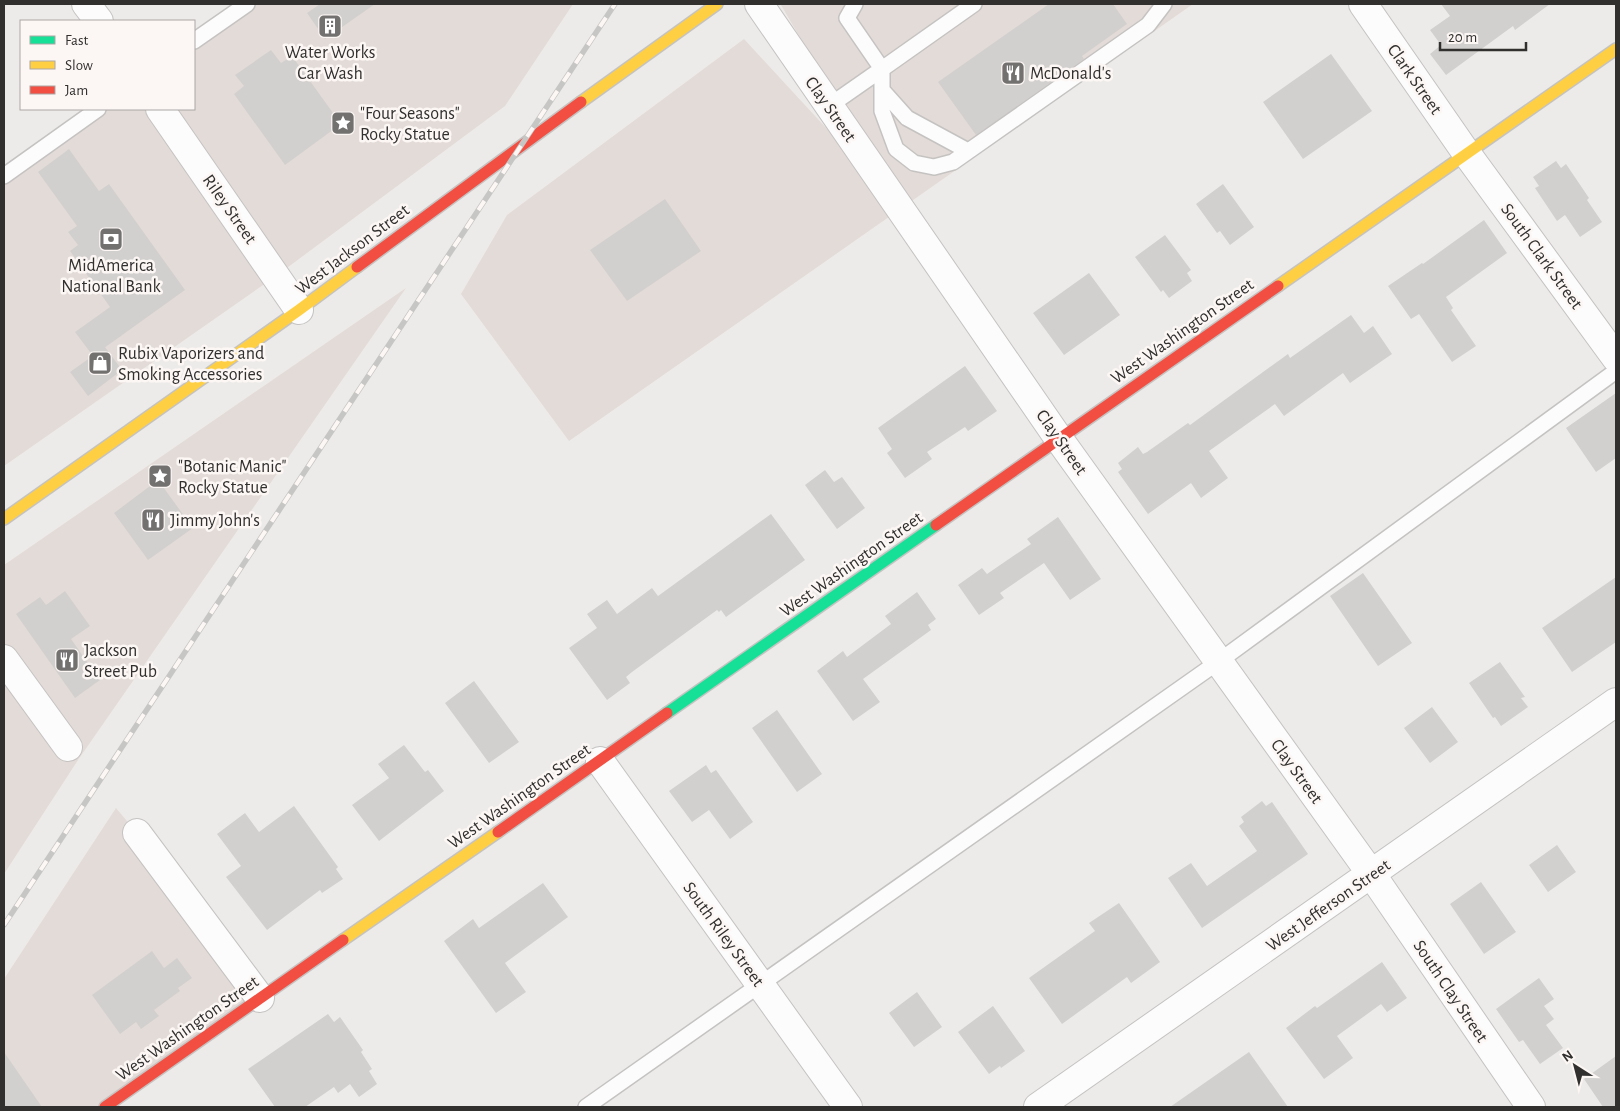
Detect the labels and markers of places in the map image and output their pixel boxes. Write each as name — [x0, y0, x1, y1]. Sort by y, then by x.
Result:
building icon: Water Works Car Wash — [317, 13, 343, 39]
place label: Water Works Car Wash — [285, 44, 375, 83]
restaurant icon: McDonald's — [1000, 60, 1026, 86]
place label: McDonald's — [1030, 65, 1112, 83]
place label: "Four Seasons" Rocky Statue — [360, 105, 460, 144]
place icon: "Four Seasons" Rocky Statue — [330, 110, 356, 136]
bank icon: MidAmerica National Bank — [98, 226, 124, 252]
place label: MidAmerica National Bank — [61, 257, 161, 296]
place label: Rubix Vaporizers and Smoking Accessories — [118, 345, 264, 384]
shop icon: Rubix Vaporizers and Smoking Accessories — [87, 350, 113, 376]
place label: "Botanic Manic" Rocky Statue — [178, 458, 287, 497]
place icon: "Botanic Manic" Rocky Statue — [147, 463, 173, 489]
restaurant icon: Jimmy John's — [140, 507, 166, 533]
place label: Jimmy John's — [170, 512, 260, 530]
place label: Jackson Street Pub — [84, 642, 157, 681]
restaurant icon: Jackson Street Pub — [54, 647, 80, 673]

